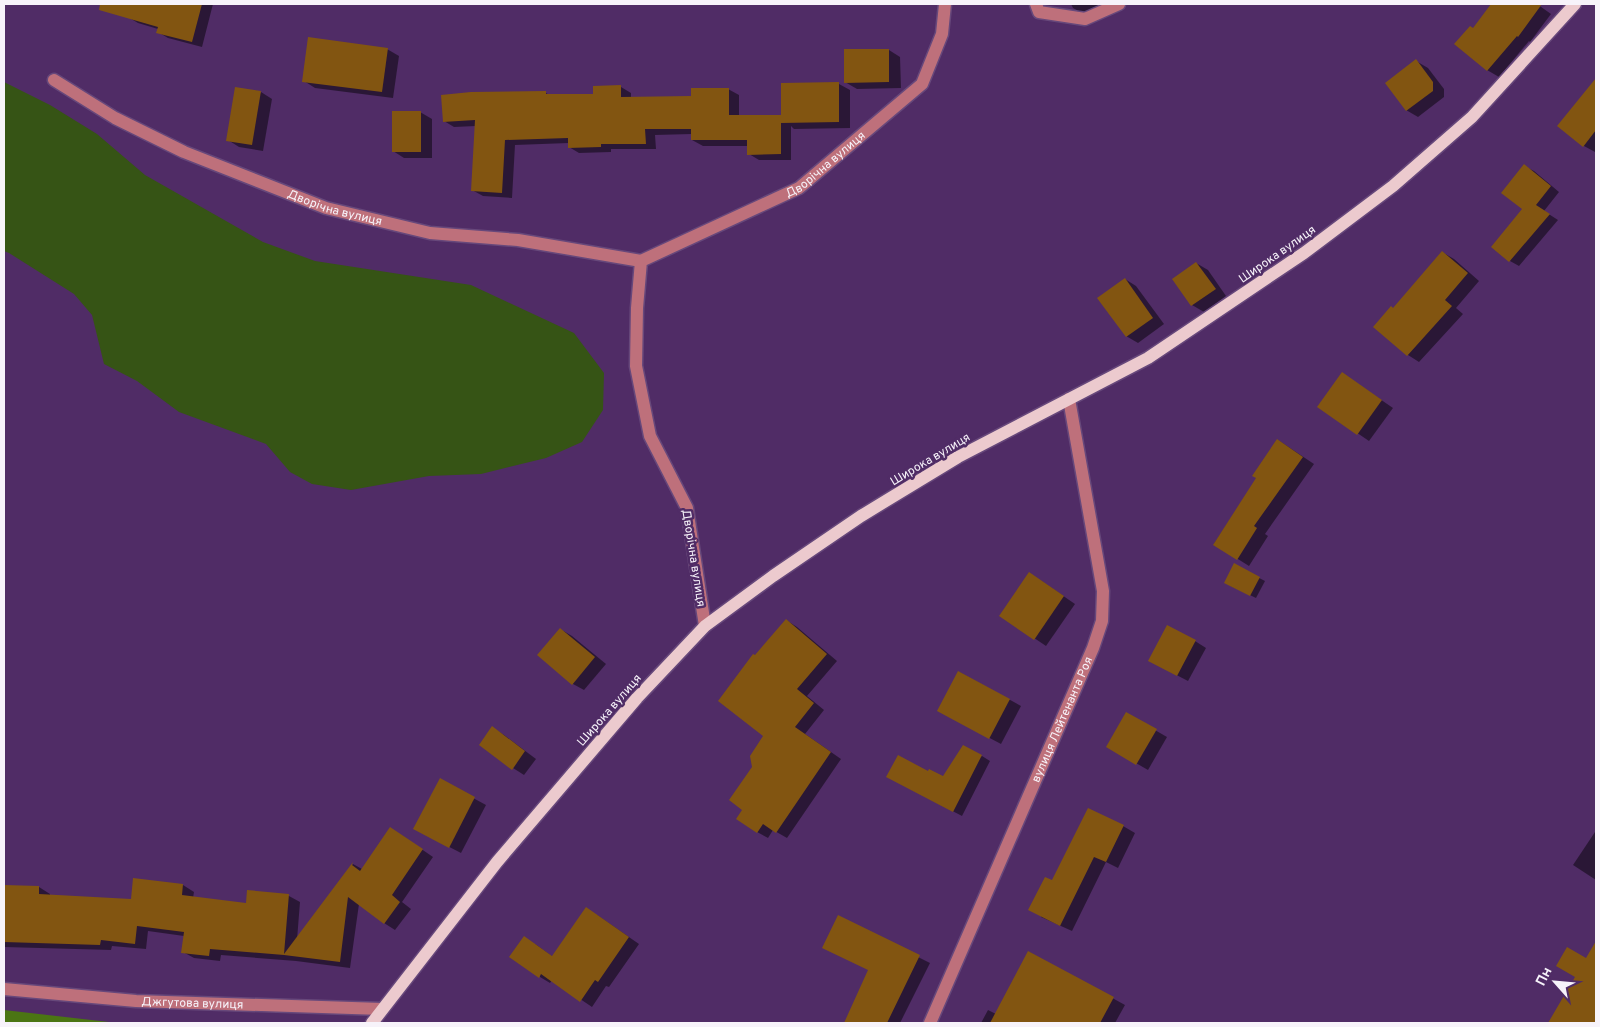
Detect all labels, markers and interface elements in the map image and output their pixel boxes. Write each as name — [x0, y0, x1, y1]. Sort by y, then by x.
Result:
street label: Дворічна вулиця — [783, 128, 869, 202]
street label: Дворічна вулиця — [285, 187, 384, 230]
street label: Широка вулиця — [1236, 222, 1319, 287]
street label: Широка вулиця — [888, 430, 973, 490]
street label: Дворічна вулиця — [677, 508, 709, 608]
street label: вулиця Лейтенанта Роя — [1028, 654, 1097, 785]
street label: Широка вулиця — [574, 671, 646, 750]
north arrow — [1530, 957, 1580, 1007]
text: Пн — [1533, 965, 1557, 989]
street label: Джгутова вулиця — [141, 994, 244, 1013]

